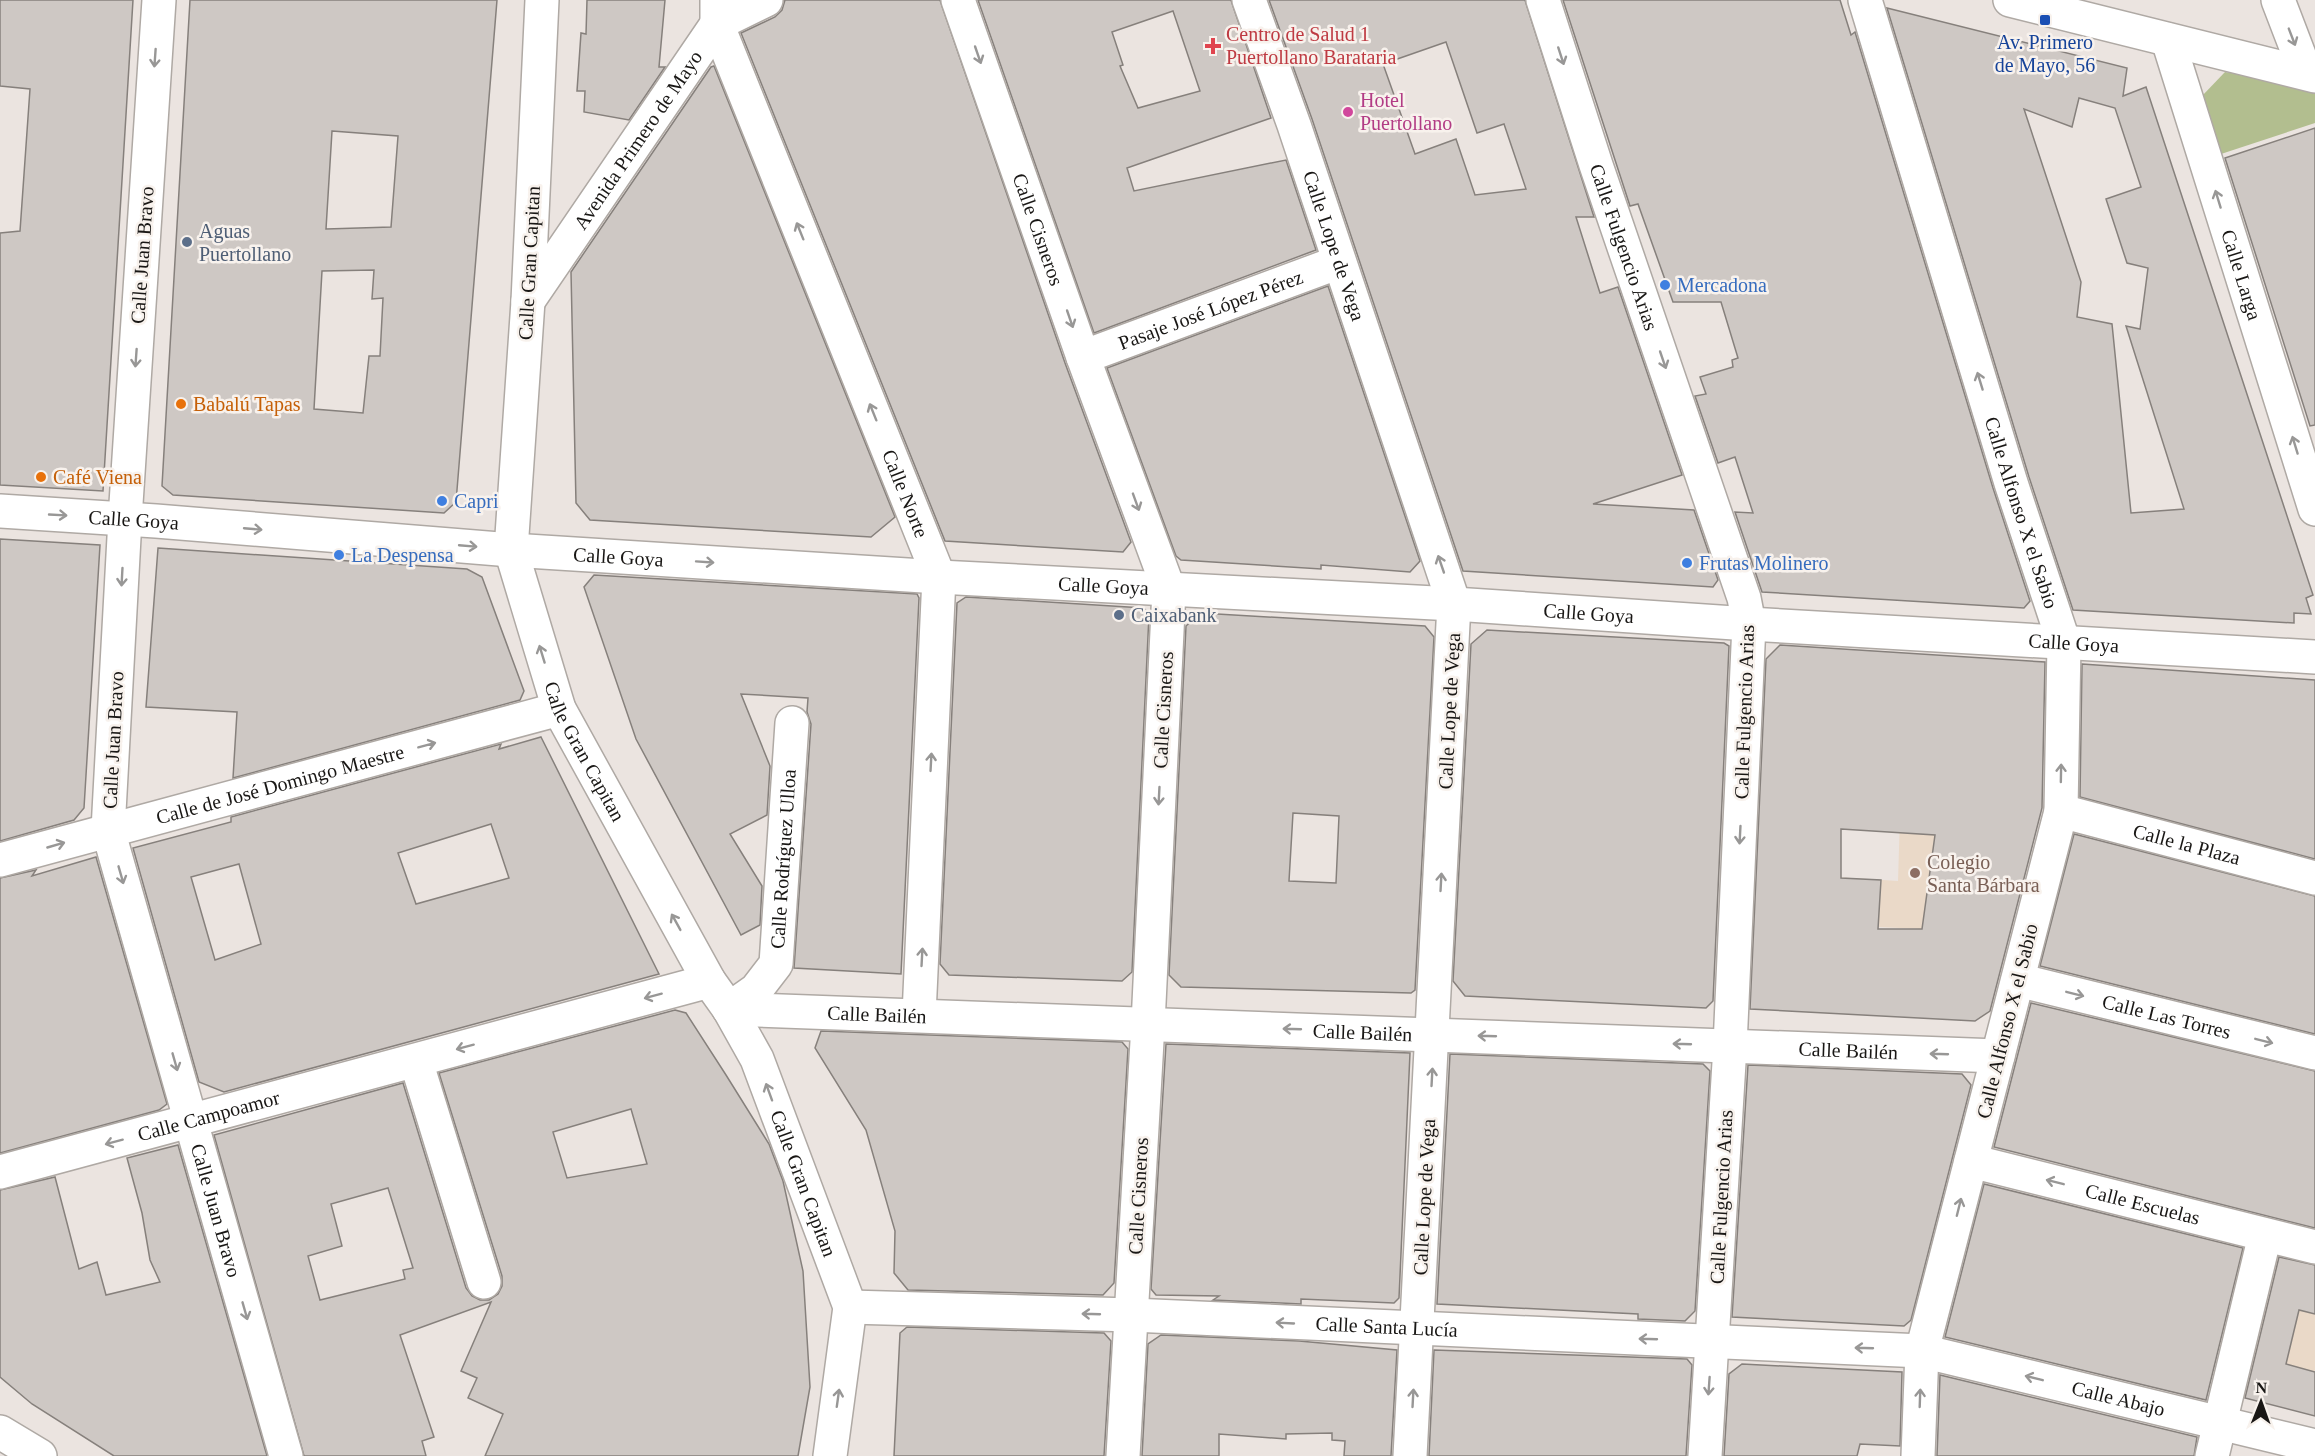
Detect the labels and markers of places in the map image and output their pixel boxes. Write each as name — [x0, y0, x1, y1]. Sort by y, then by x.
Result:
marker: Av. Primero de Mayo, 56 — [2038, 13, 2052, 27]
place label: Centro de Salud 1 Puertollano Barataria — [1226, 23, 1397, 68]
place label: Av. Primero de Mayo, 56 — [1995, 31, 2095, 77]
marker: Centro de Salud 1 Puertollano Barataria — [1204, 37, 1222, 55]
place label: Hotel Puertollano — [1360, 89, 1452, 134]
marker: Hotel Puertollano — [1341, 105, 1355, 119]
place label: Aguas Puertollano — [199, 220, 291, 265]
marker: Aguas Puertollano — [180, 235, 194, 249]
place label: Mercadona — [1677, 274, 1767, 296]
marker: Mercadona — [1658, 278, 1672, 292]
place label: Babalú Tapas — [193, 393, 301, 416]
marker: Babalú Tapas — [174, 397, 188, 411]
place label: Café Viena — [53, 466, 142, 488]
marker: Café Viena — [34, 470, 48, 484]
place label: Capri — [454, 490, 499, 513]
marker: Capri — [435, 494, 449, 508]
place label: La Despensa — [351, 544, 454, 567]
marker: La Despensa — [332, 548, 346, 562]
place label: Frutas Molinero — [1699, 552, 1828, 574]
marker: Frutas Molinero — [1680, 556, 1694, 570]
place label: Caixabank — [1131, 604, 1217, 626]
marker: Caixabank — [1112, 608, 1126, 622]
place label: Colegio Santa Bárbara — [1927, 851, 2040, 896]
marker: Colegio Santa Bárbara — [1908, 866, 1922, 880]

